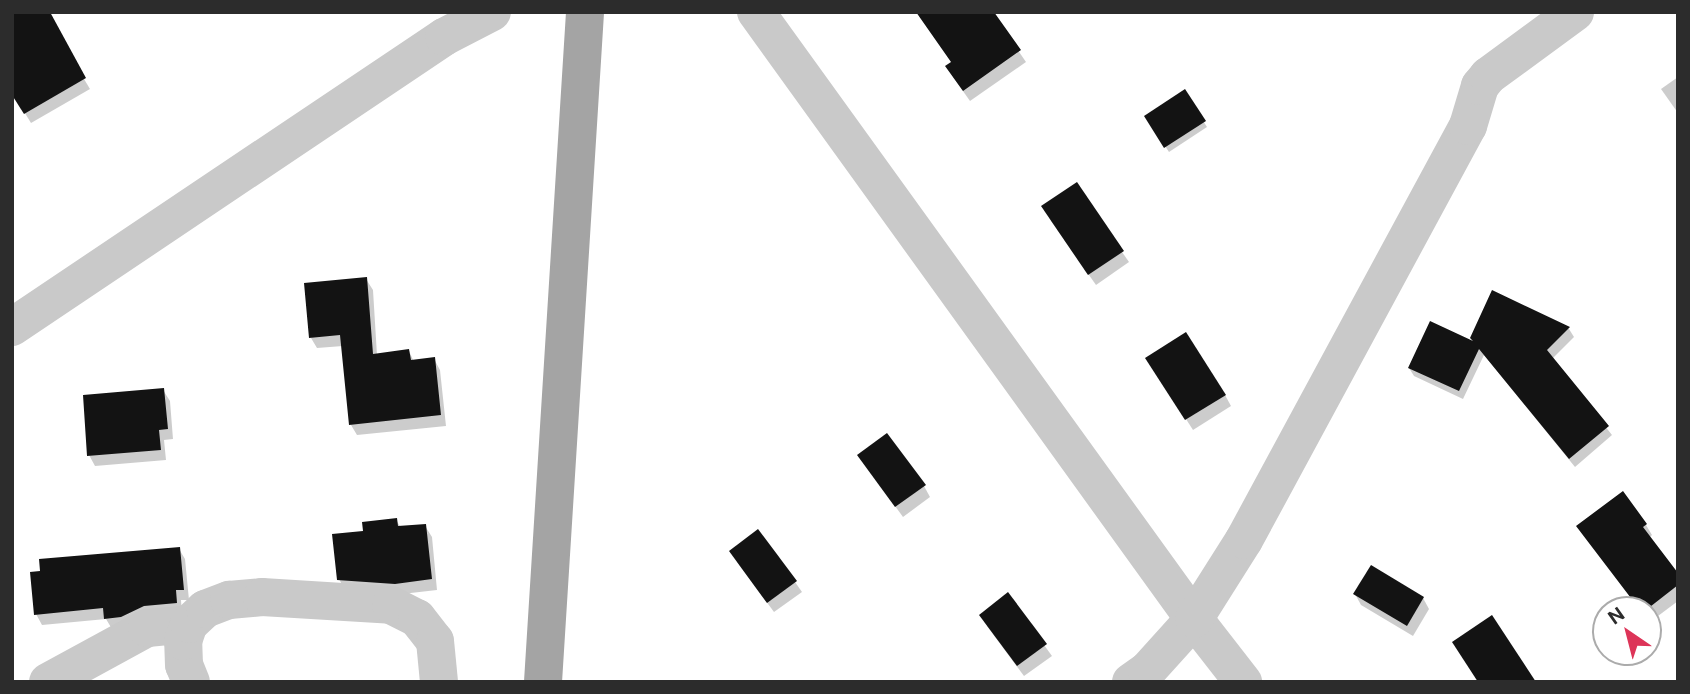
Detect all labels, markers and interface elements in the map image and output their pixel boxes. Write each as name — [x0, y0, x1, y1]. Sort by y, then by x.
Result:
north arrow — [1592, 596, 1662, 666]
text: N — [1604, 602, 1628, 629]

